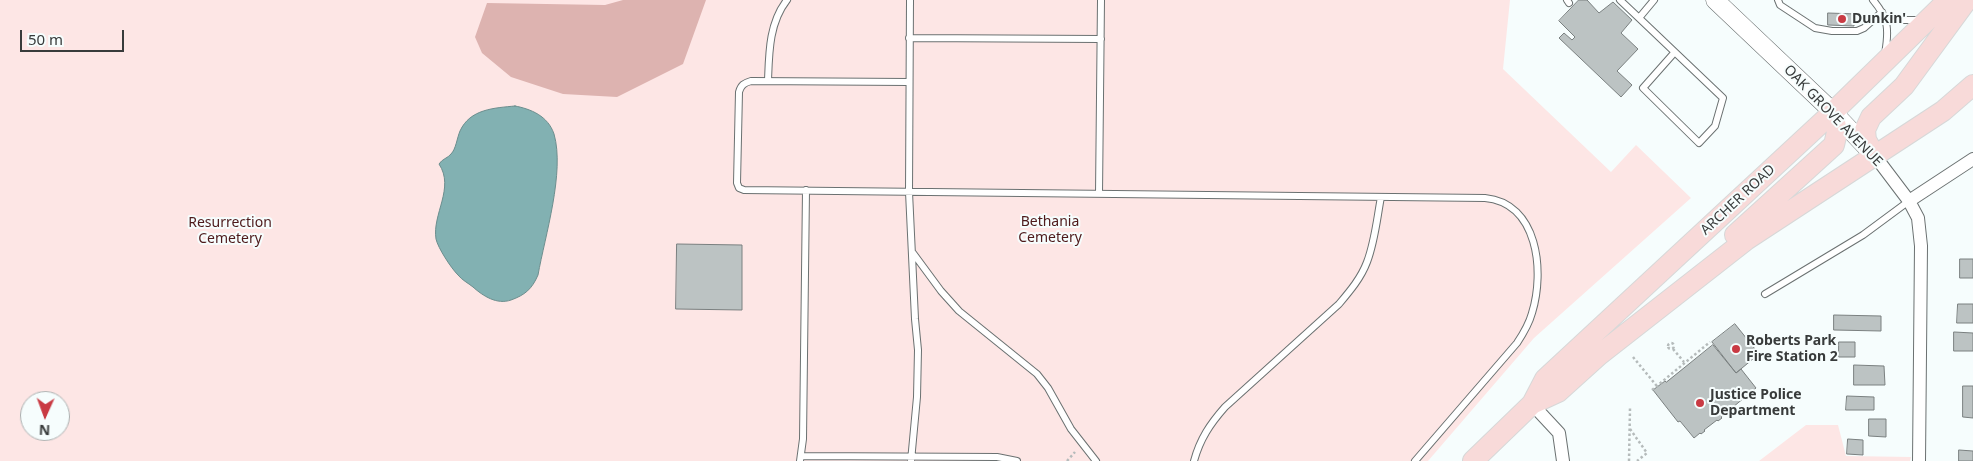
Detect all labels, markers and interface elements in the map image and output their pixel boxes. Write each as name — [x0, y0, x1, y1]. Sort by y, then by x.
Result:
place label: Dunkin' — [1852, 11, 1906, 27]
marker: Dunkin' — [1836, 13, 1848, 25]
scale bar — [22, 20, 126, 52]
text: 50 m — [28, 29, 63, 49]
street label: OAK GROVE AVENUE — [1780, 62, 1886, 170]
street label: ARCHER ROAD — [1697, 161, 1779, 239]
park label: Bethania Cemetery — [1018, 214, 1082, 246]
park label: Resurrection Cemetery — [188, 215, 272, 248]
place label: Roberts Park Fire Station 2 — [1746, 333, 1838, 366]
marker: Roberts Park Fire Station 2 — [1730, 343, 1742, 355]
place label: Justice Police Department — [1710, 387, 1802, 420]
north arrow — [20, 391, 70, 441]
marker: Justice Police Department — [1694, 397, 1706, 409]
text: N — [38, 421, 51, 440]

